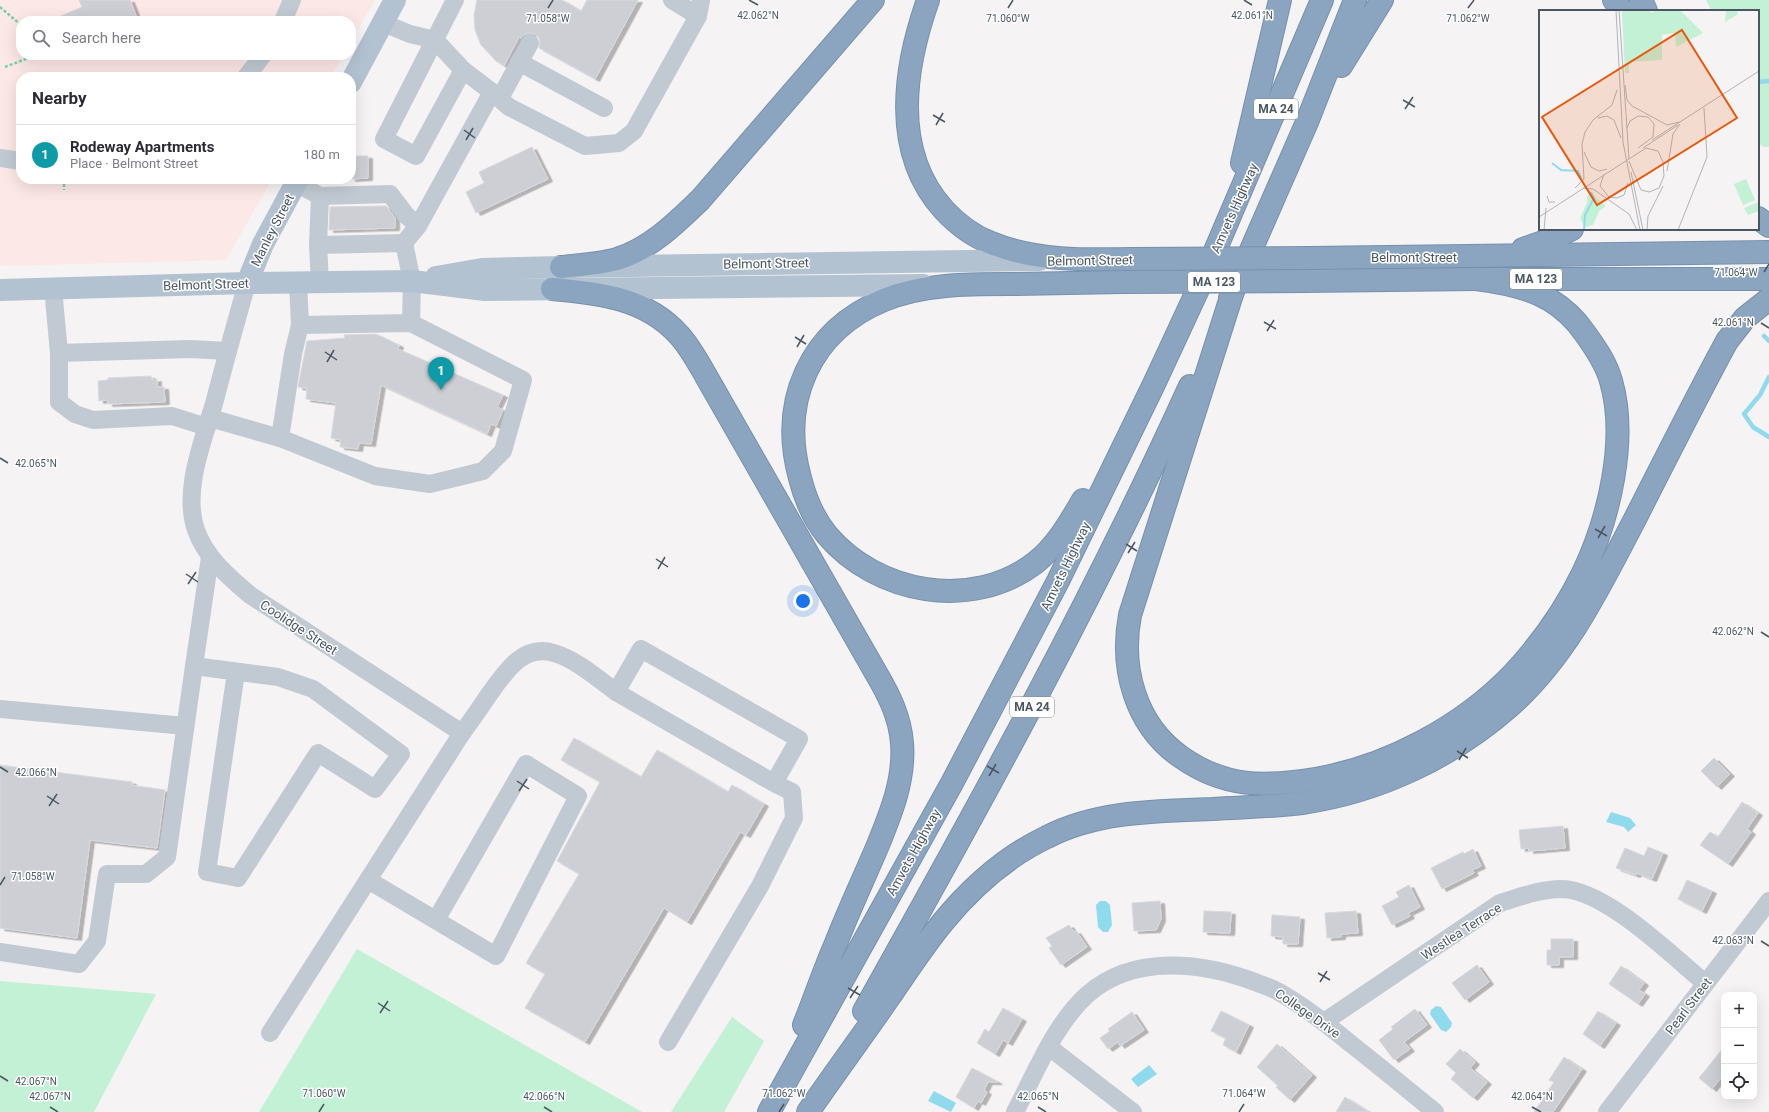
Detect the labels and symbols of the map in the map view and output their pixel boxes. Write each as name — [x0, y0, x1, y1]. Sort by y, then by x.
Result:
text: 42.062°N — [737, 10, 779, 21]
text: 42.061°N — [1231, 10, 1273, 21]
inset map — [1539, 10, 1759, 230]
text: 71.058°W — [526, 13, 570, 24]
text: 71.060°W — [986, 13, 1030, 24]
text: 71.062°W — [1446, 13, 1490, 24]
road number: MA 24 — [1254, 99, 1298, 119]
street label: Amvets Highway — [1208, 161, 1261, 256]
street label: Manley Street — [248, 192, 297, 269]
street label: Belmont Street — [1371, 250, 1457, 265]
street label: Belmont Street — [1047, 252, 1133, 269]
street label: Belmont Street — [723, 255, 809, 272]
text: 71.064°W — [1714, 267, 1758, 278]
road number: MA 123 — [1510, 269, 1562, 289]
road number: MA 123 — [1188, 272, 1240, 292]
street label: Belmont Street — [163, 276, 249, 293]
text: 42.061°N — [1712, 317, 1754, 328]
pin: 1 — [428, 357, 454, 390]
text: 42.065°N — [15, 458, 57, 469]
street label: Amvets Highway — [1037, 519, 1093, 613]
your location — [793, 591, 813, 611]
street label: Coolidge Street — [257, 597, 340, 658]
text: 42.062°N — [1712, 626, 1754, 637]
road number: MA 24 — [1010, 697, 1054, 717]
text: 42.066°N — [15, 767, 57, 778]
street label: Amvets Highway — [883, 806, 944, 898]
text: 71.058°W — [11, 871, 55, 882]
street label: Westlea Terrace — [1418, 900, 1504, 963]
text: 42.063°N — [1712, 935, 1754, 946]
street label: Pearl Street — [1662, 975, 1715, 1038]
street label: College Drive — [1272, 986, 1343, 1041]
text: 42.067°N — [15, 1076, 57, 1087]
text: 71.060°W — [302, 1088, 346, 1099]
text: 71.062°W — [762, 1088, 806, 1099]
text: 71.064°W — [1222, 1088, 1266, 1099]
text: 42.067°N — [29, 1091, 71, 1102]
text: 42.066°N — [523, 1091, 565, 1102]
text: 42.065°N — [1017, 1091, 1059, 1102]
text: 42.064°N — [1511, 1091, 1553, 1102]

